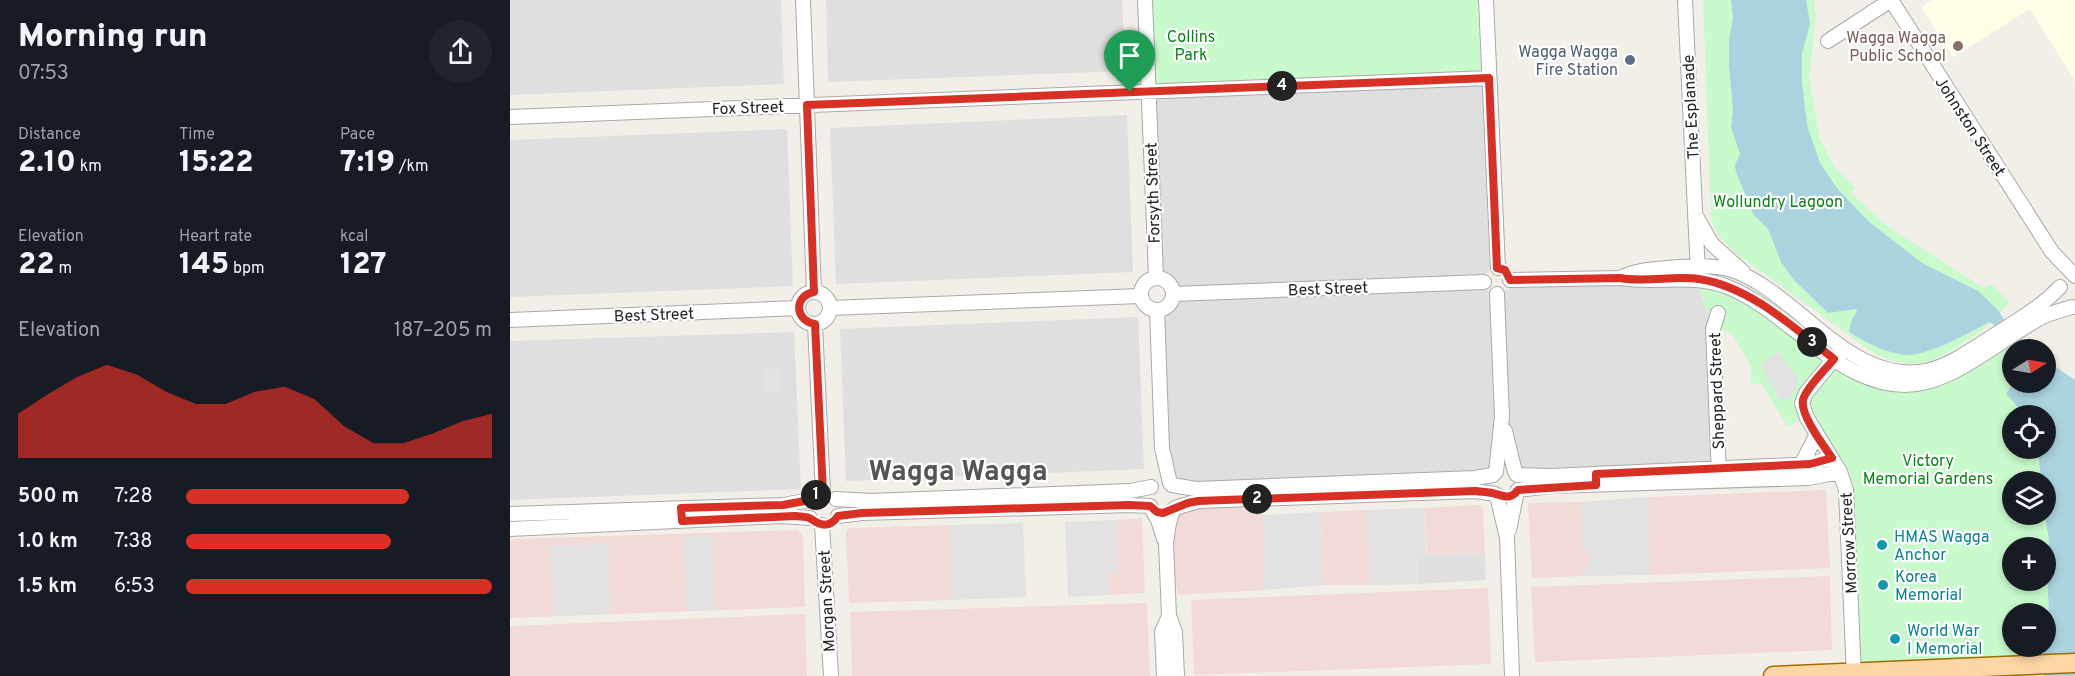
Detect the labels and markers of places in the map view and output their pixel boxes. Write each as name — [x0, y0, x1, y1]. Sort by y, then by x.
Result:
place label: Wagga Wagga Public School — [1846, 29, 1946, 67]
pin — [1104, 30, 1155, 92]
marker: Wagga Wagga Public School — [1951, 39, 1965, 53]
place label: Wagga Wagga Fire Station — [1518, 43, 1618, 81]
marker: Wagga Wagga Fire Station — [1623, 53, 1637, 67]
pin: 4 — [1267, 71, 1297, 101]
pin: 3 — [1797, 327, 1827, 357]
pin: 1 — [801, 480, 831, 510]
pin: 2 — [1242, 484, 1272, 514]
place label: HMAS Wagga Anchor — [1894, 528, 1989, 566]
marker: HMAS Wagga Anchor — [1875, 538, 1889, 552]
place label: Korea Memorial — [1895, 568, 1962, 606]
marker: Korea Memorial — [1876, 578, 1890, 592]
place label: World War I Memorial — [1907, 622, 1982, 660]
marker: World War I Memorial — [1888, 632, 1902, 646]

